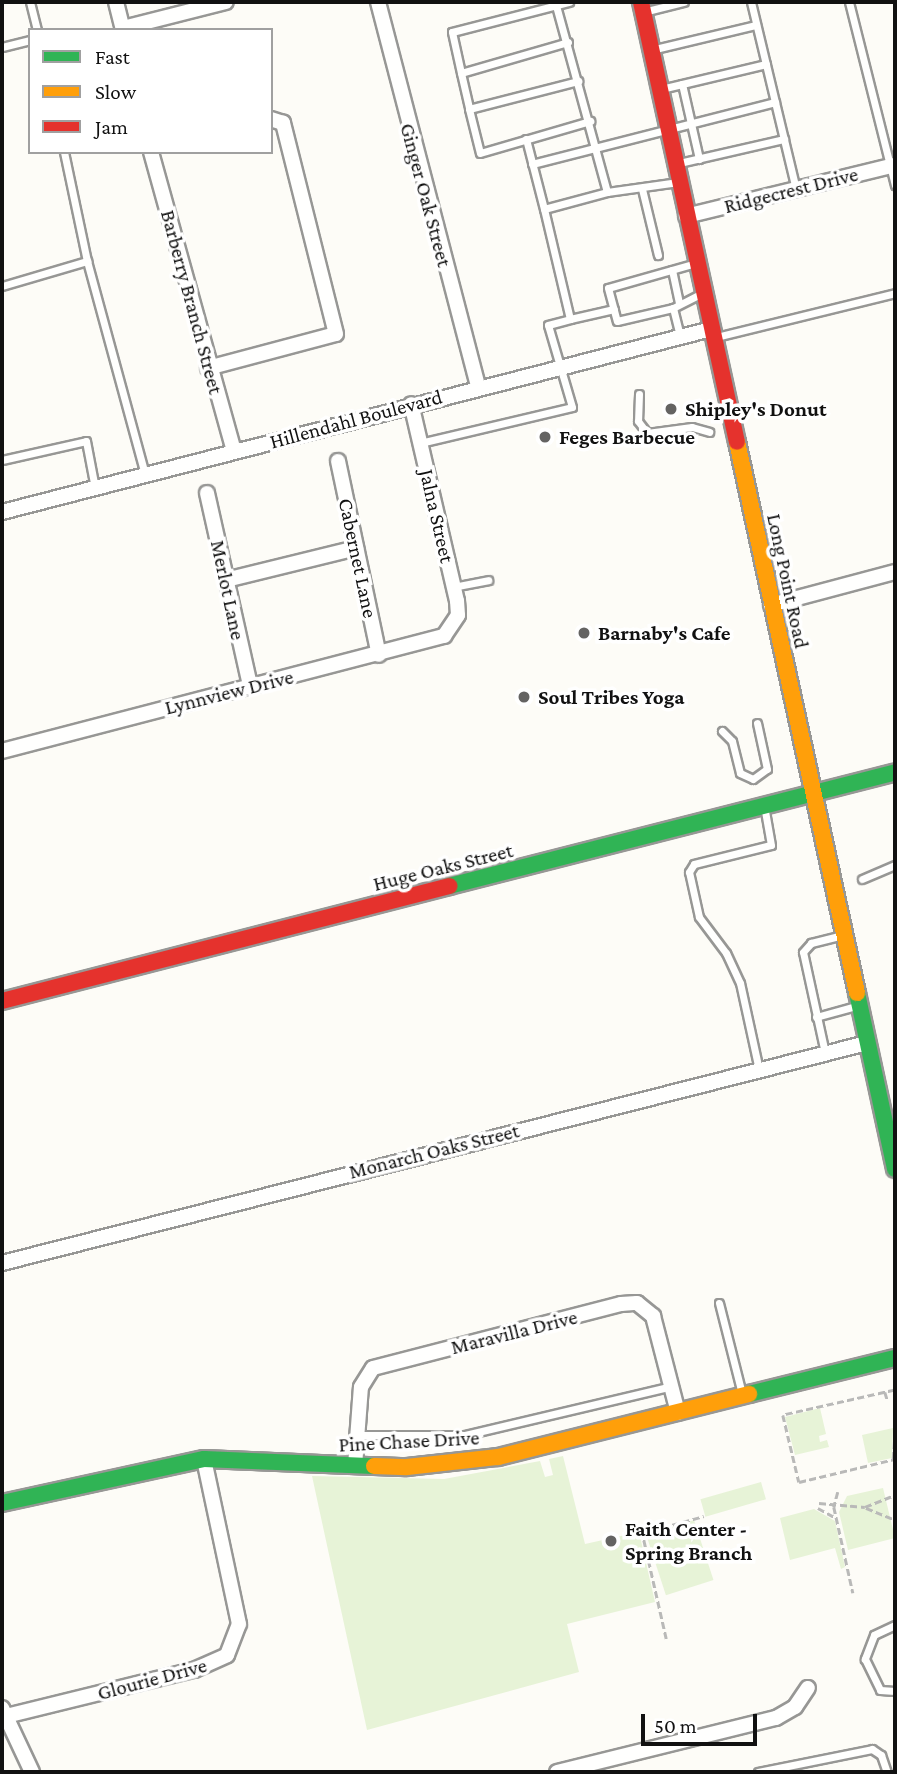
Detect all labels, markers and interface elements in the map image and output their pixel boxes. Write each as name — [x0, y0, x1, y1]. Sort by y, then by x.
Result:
legend — [28, 28, 273, 154]
text: Fast — [95, 45, 130, 69]
text: Slow — [95, 80, 136, 104]
text: Jam — [95, 115, 128, 139]
street label: Ginger Oak Street — [395, 120, 457, 270]
street label: Ridgecrest Drive — [721, 161, 861, 219]
street label: Barberry Branch Street — [155, 207, 229, 397]
street label: Hillendahl Boulevard — [267, 384, 445, 454]
place label: Shipley's Donut — [685, 396, 827, 422]
marker: Shipley's Donut — [663, 401, 679, 417]
place label: Feges Barbecue — [559, 424, 695, 450]
marker: Feges Barbecue — [537, 429, 553, 445]
street label: Jalna Street — [414, 467, 460, 565]
street label: Cabernet Lane — [333, 496, 383, 620]
street label: Long Point Road — [761, 511, 815, 651]
street label: Merlot Lane — [205, 538, 251, 642]
place label: Barnaby's Cafe — [598, 620, 731, 646]
marker: Barnaby's Cafe — [576, 625, 592, 641]
street label: Lynnview Drive — [162, 664, 296, 720]
place label: Soul Tribes Yoga — [538, 684, 684, 710]
marker: Soul Tribes Yoga — [516, 689, 532, 705]
street label: Huge Oaks Street — [370, 837, 516, 897]
street label: Monarch Oaks Street — [346, 1118, 522, 1184]
street label: Maravilla Drive — [448, 1304, 580, 1360]
street label: Pine Chase Drive — [338, 1425, 480, 1457]
place label: Faith Center - Spring Branch — [625, 1516, 752, 1566]
marker: Faith Center - Spring Branch — [603, 1533, 619, 1549]
street label: Glourie Drive — [95, 1652, 209, 1706]
scale bar — [645, 1700, 760, 1744]
text: 50 m — [654, 1714, 697, 1738]

